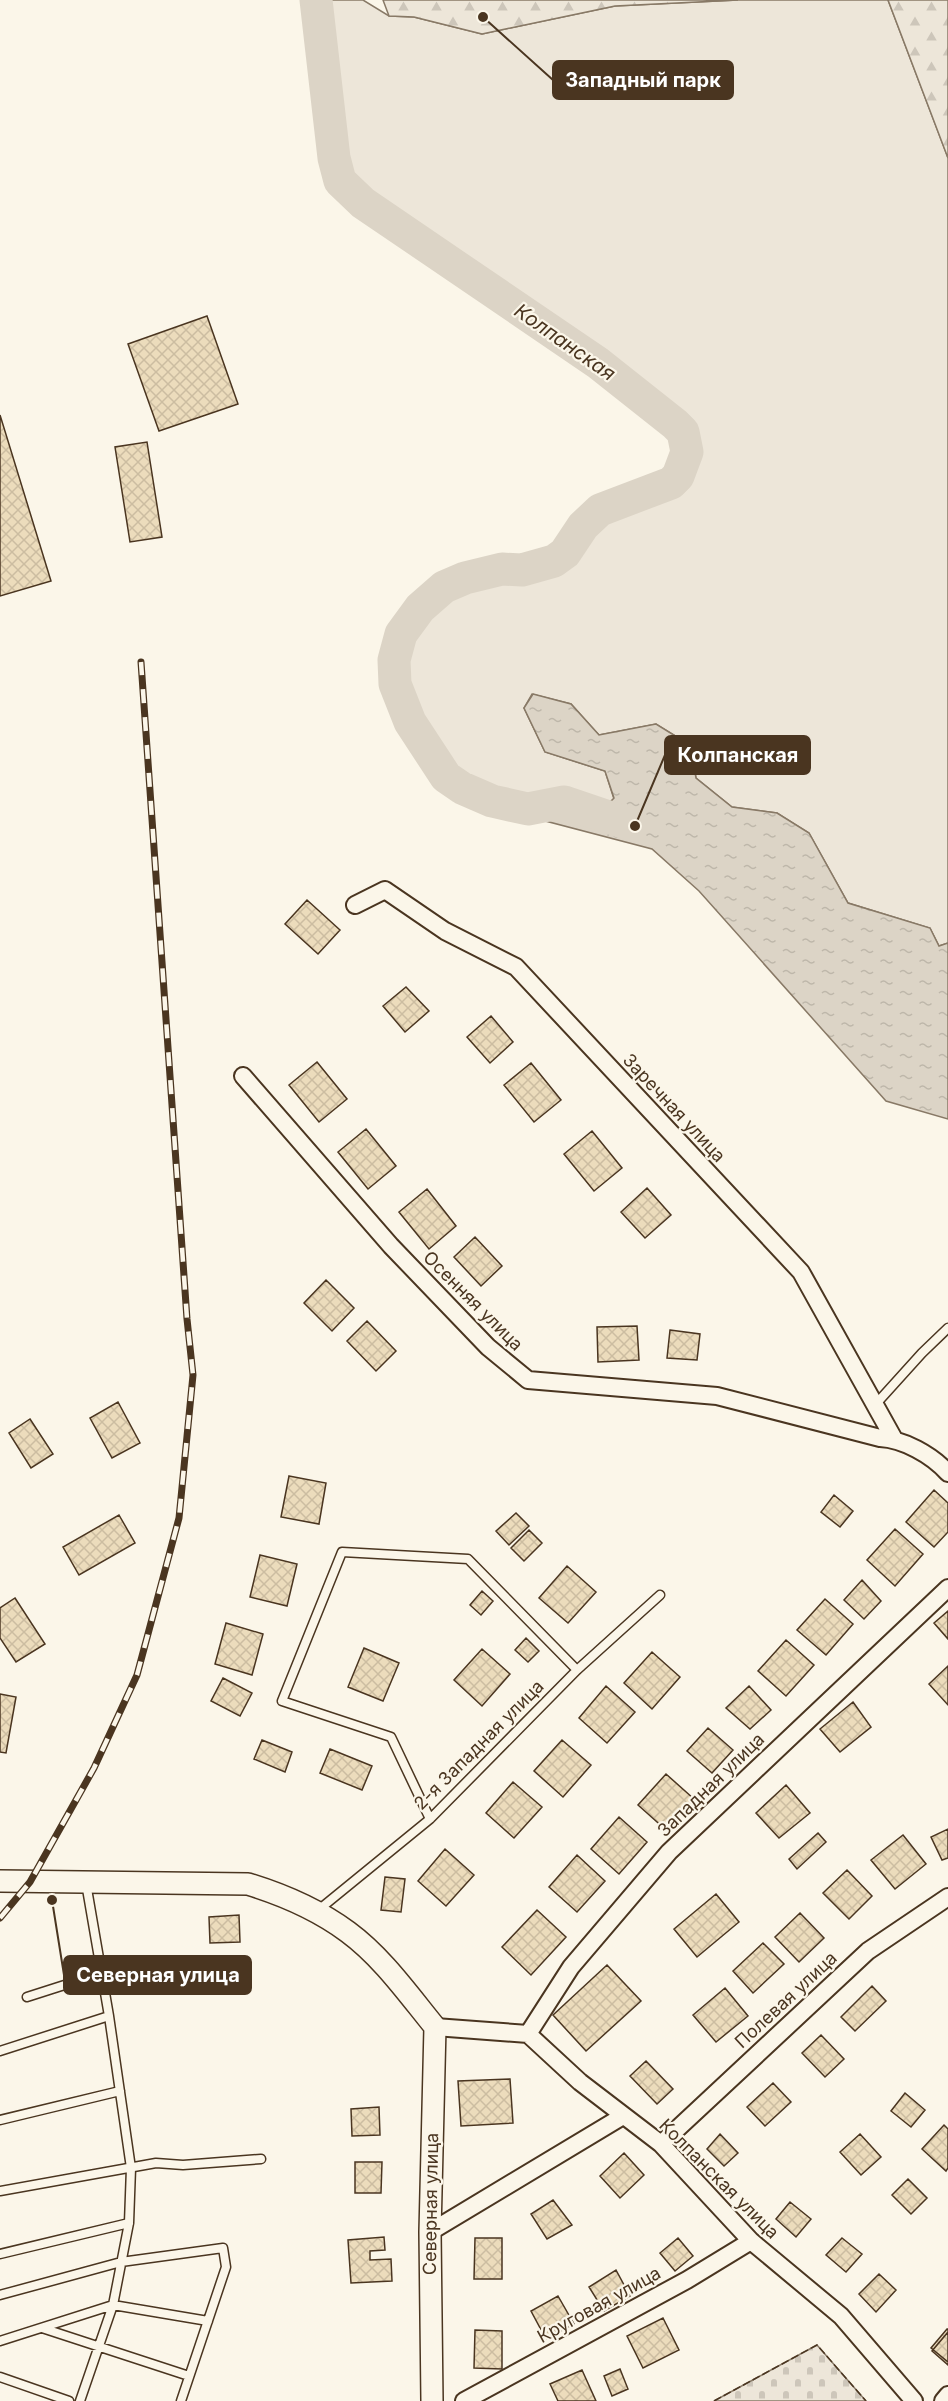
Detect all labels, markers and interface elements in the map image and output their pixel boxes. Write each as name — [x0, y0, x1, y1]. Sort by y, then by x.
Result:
callout: Западный парк — [553, 61, 733, 99]
text: Западный парк — [565, 68, 721, 92]
water label: Колпанская — [510, 298, 620, 386]
callout: Колпанская — [665, 736, 810, 774]
text: Колпанская — [678, 743, 798, 767]
street label: Заречная улица — [619, 1049, 730, 1166]
street label: Осенняя улица — [419, 1247, 527, 1355]
street label: 2-я Западная улица — [410, 1676, 548, 1814]
street label: Западная улица — [653, 1728, 768, 1841]
street label: Полевая улица — [730, 1947, 841, 2052]
callout: Северная улица — [64, 1956, 251, 1994]
text: Северная улица — [76, 1963, 240, 1987]
street label: Колпанская улица — [655, 2115, 783, 2243]
street label: Северная улица — [419, 2133, 442, 2275]
street label: Круговая улица — [533, 2262, 664, 2347]

